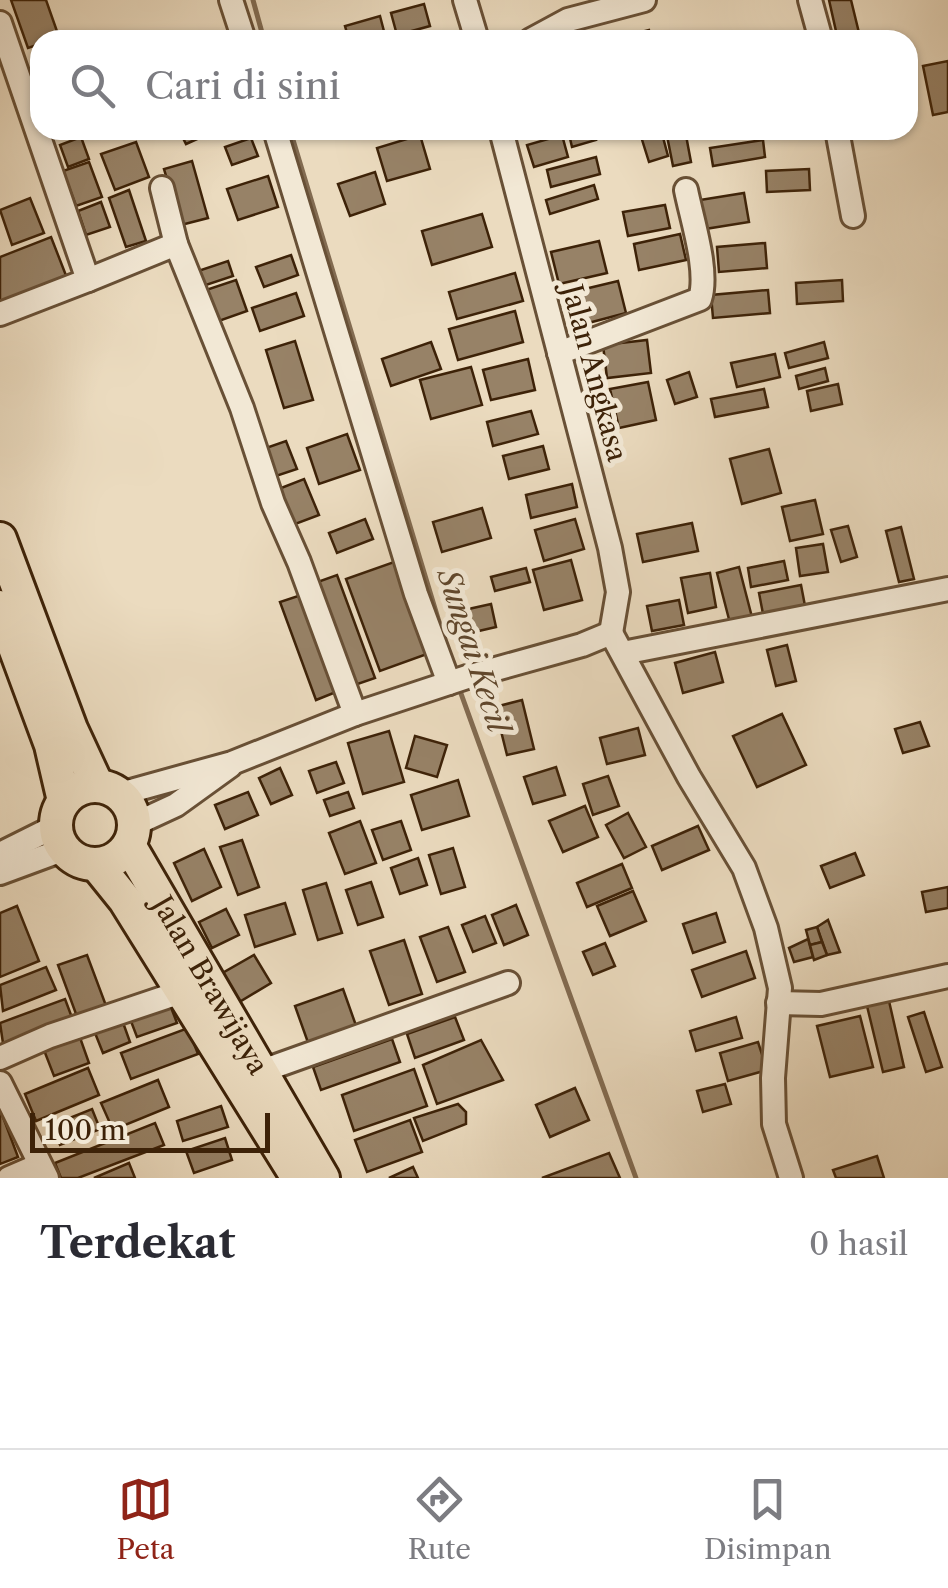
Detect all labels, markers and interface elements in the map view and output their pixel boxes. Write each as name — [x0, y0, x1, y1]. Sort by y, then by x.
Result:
search box — [30, 30, 918, 140]
icon: search — [65, 58, 120, 113]
text: Cari di sini — [145, 62, 340, 109]
street label: Jalan Angkasa — [554, 277, 635, 465]
water label: Sungai Kecil — [429, 562, 518, 741]
street label: Jalan Brawijaya — [143, 886, 276, 1081]
scale bar — [30, 1108, 270, 1152]
text: 100 m — [45, 1113, 126, 1147]
text: Terdekat — [40, 1217, 235, 1269]
text: 0 hasil — [809, 1224, 908, 1263]
tab: Peta — [117, 1472, 175, 1566]
tab: Rute — [408, 1472, 471, 1566]
tab: Disimpan — [704, 1472, 832, 1566]

